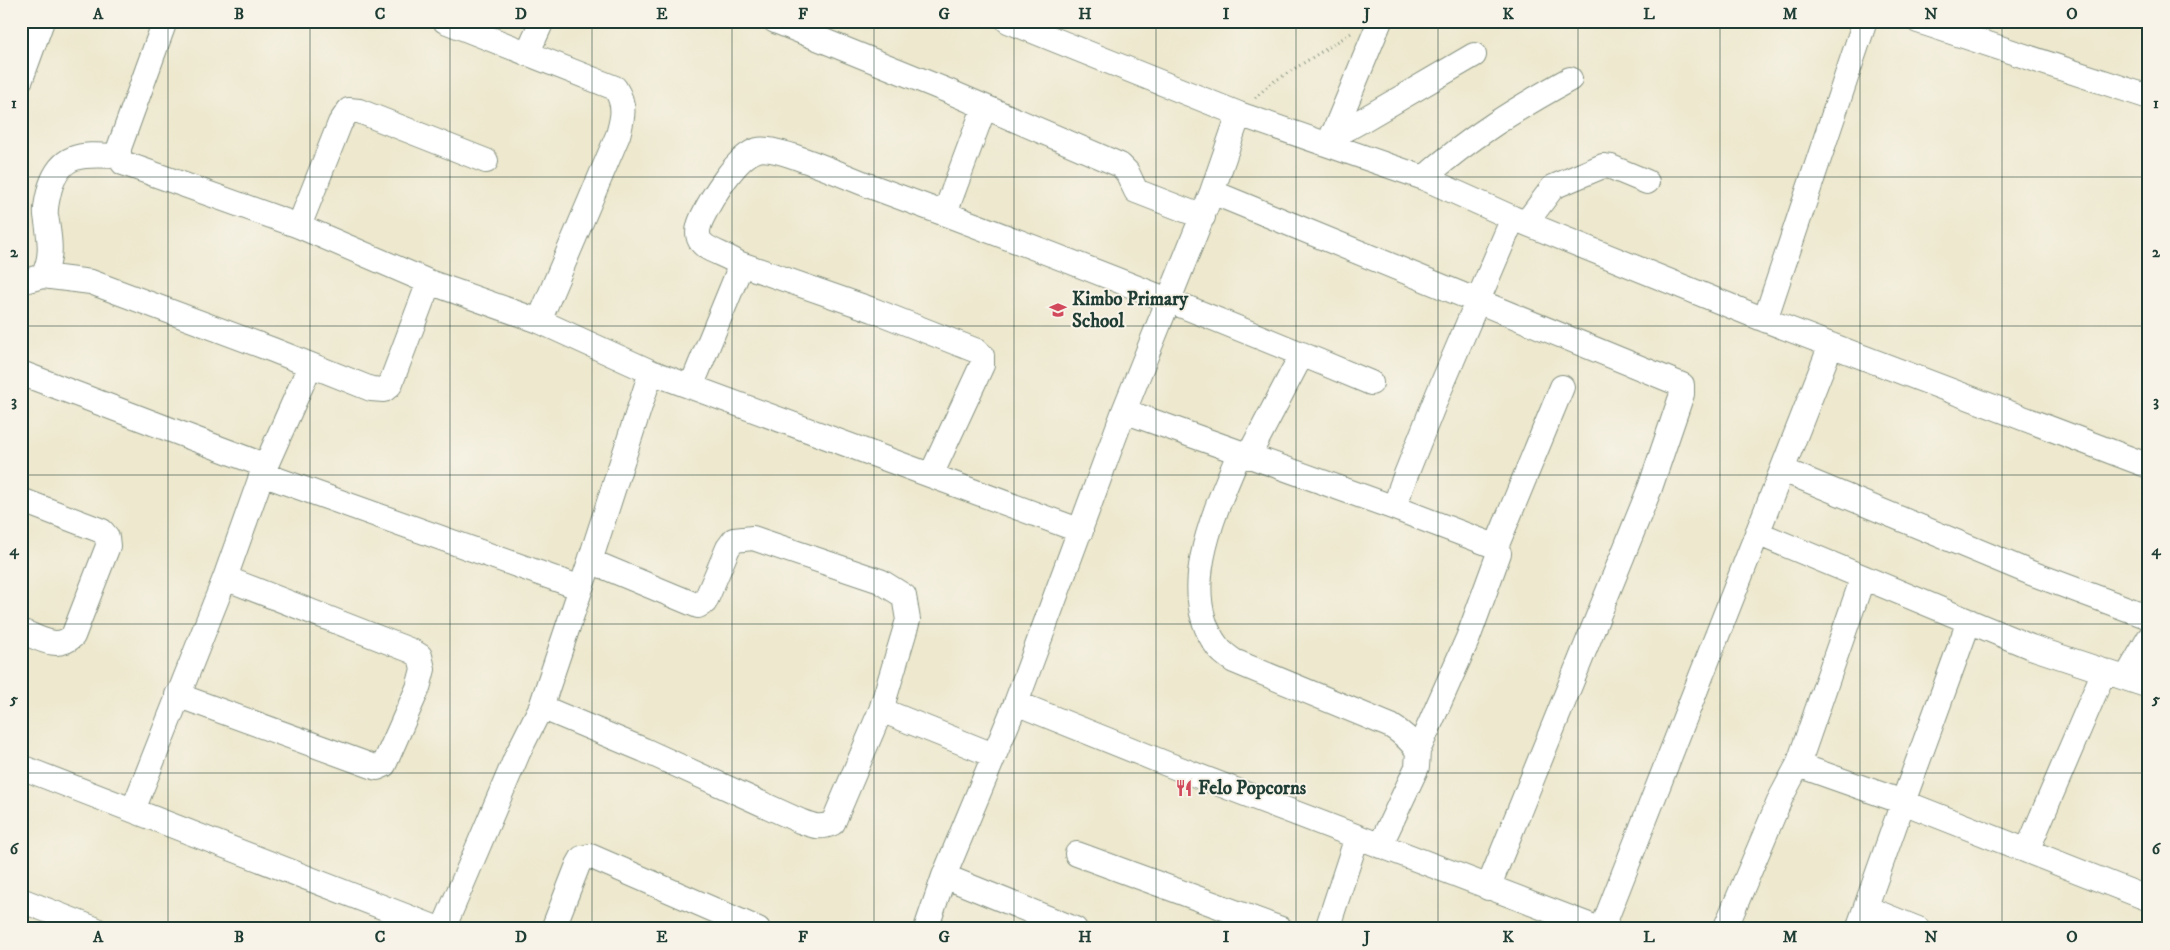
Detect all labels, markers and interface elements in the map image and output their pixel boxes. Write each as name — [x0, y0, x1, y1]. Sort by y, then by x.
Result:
text: A — [92, 4, 104, 24]
text: B — [234, 4, 244, 24]
text: C — [375, 4, 385, 24]
text: D — [515, 4, 527, 24]
text: E — [656, 4, 668, 24]
text: F — [798, 4, 808, 24]
text: G — [938, 4, 950, 24]
text: H — [1078, 4, 1092, 24]
text: I — [1223, 4, 1230, 24]
text: J — [1362, 4, 1371, 24]
text: K — [1502, 4, 1514, 24]
text: L — [1643, 4, 1655, 24]
text: M — [1783, 4, 1798, 24]
text: N — [1924, 4, 1938, 24]
text: O — [2066, 4, 2078, 24]
text: 1 — [11, 93, 17, 113]
text: 1 — [2153, 93, 2159, 113]
text: 2 — [10, 242, 19, 262]
text: 2 — [2152, 242, 2161, 262]
place label: Kimbo Primary School — [1072, 288, 1189, 333]
school or university icon: Kimbo Primary School — [1048, 300, 1068, 320]
text: 3 — [11, 391, 17, 411]
text: 3 — [2153, 391, 2159, 411]
text: 4 — [8, 540, 19, 560]
text: 4 — [2150, 540, 2161, 560]
text: 5 — [9, 689, 18, 709]
text: 5 — [2151, 689, 2160, 709]
place label: Felo Popcorns — [1198, 777, 1307, 800]
restaurant icon: Felo Popcorns — [1174, 778, 1194, 798]
text: 6 — [10, 839, 20, 859]
text: 6 — [2152, 839, 2162, 859]
text: A — [92, 927, 104, 947]
text: B — [234, 927, 244, 947]
text: C — [375, 927, 385, 947]
text: D — [515, 927, 527, 947]
text: E — [656, 927, 668, 947]
text: F — [798, 927, 808, 947]
text: G — [938, 927, 950, 947]
text: H — [1078, 927, 1092, 947]
text: I — [1223, 927, 1230, 947]
text: J — [1362, 927, 1371, 947]
text: K — [1502, 927, 1514, 947]
text: L — [1643, 927, 1655, 947]
text: M — [1783, 927, 1798, 947]
text: N — [1924, 927, 1938, 947]
text: O — [2066, 927, 2078, 947]

